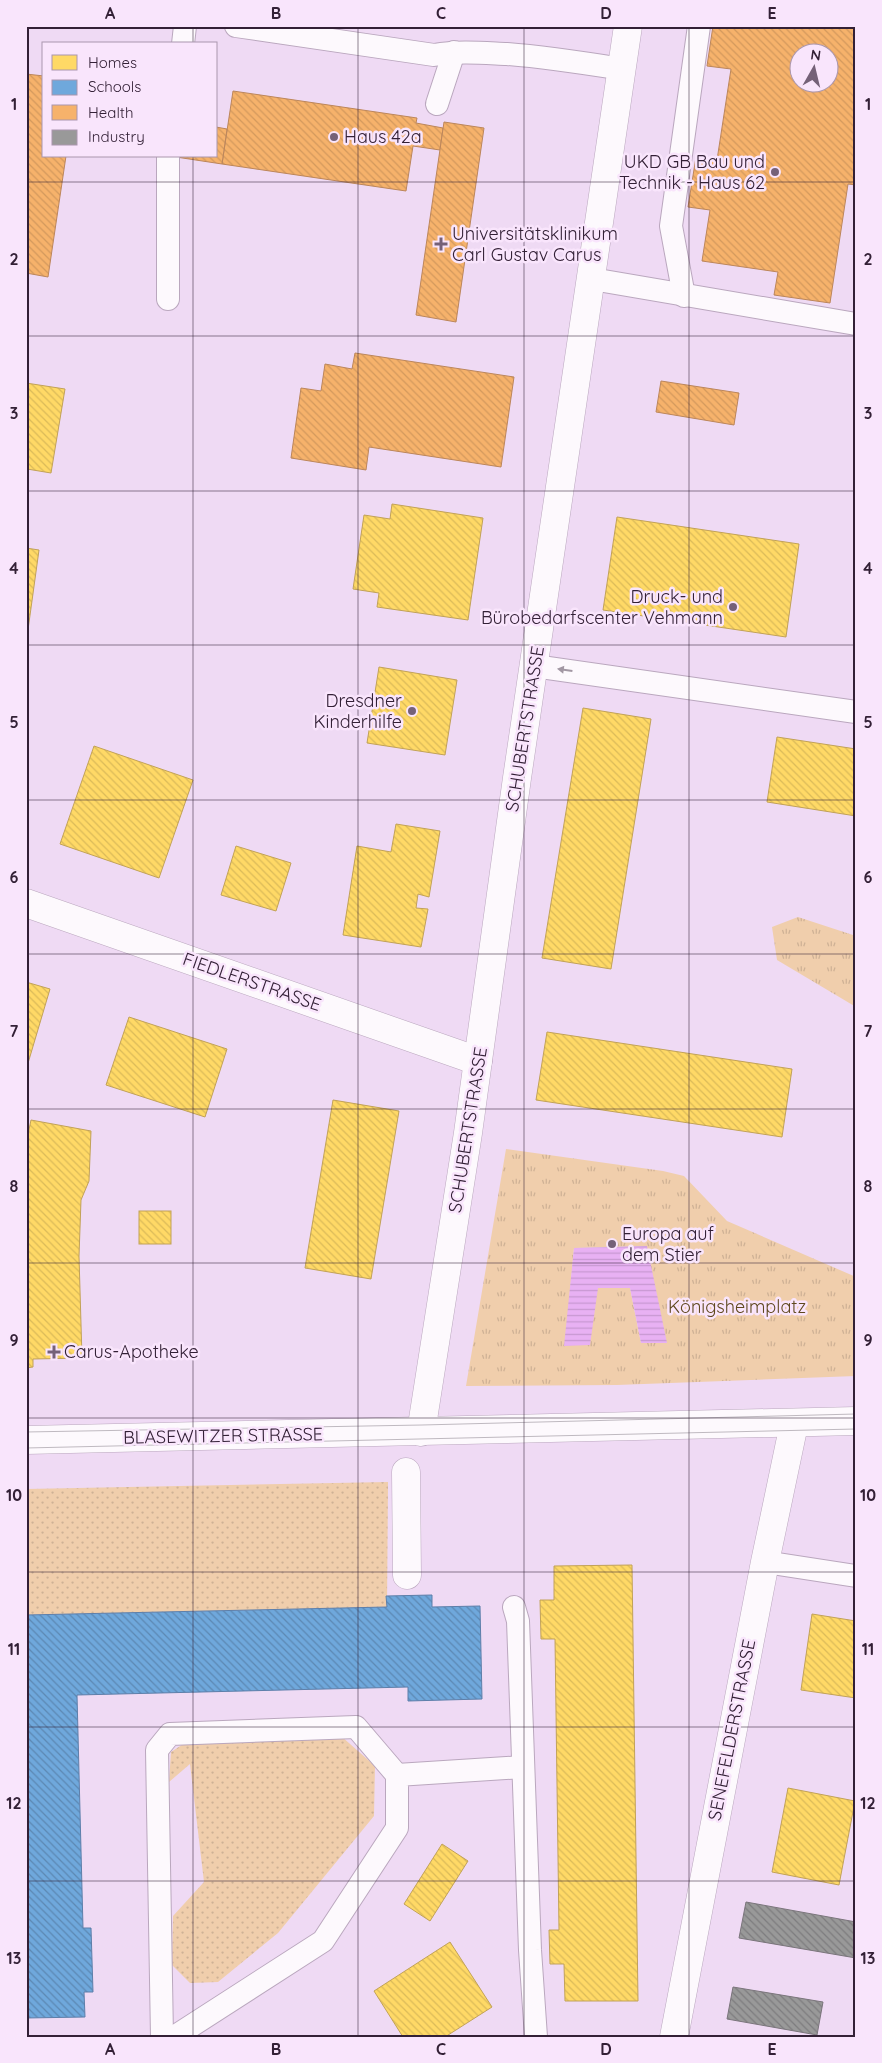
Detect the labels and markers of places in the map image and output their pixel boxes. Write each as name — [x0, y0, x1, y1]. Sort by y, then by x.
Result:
place label: Haus 42a — [344, 125, 422, 148]
marker: Haus 42a — [328, 131, 340, 143]
place label: UKD GB Bau und Technik - Haus 62 — [619, 150, 765, 194]
marker: UKD GB Bau und Technik - Haus 62 — [769, 166, 781, 178]
place label: Universitätsklinikum Carl Gustav Carus — [452, 222, 618, 266]
marker: Universitätsklinikum Carl Gustav Carus — [434, 237, 448, 251]
place label: Druck- und Bürobedarfscenter Vehmann — [481, 585, 723, 629]
marker: Druck- und Bürobedarfscenter Vehmann — [727, 601, 739, 613]
place label: Dresdner Kinderhilfe — [313, 689, 402, 733]
marker: Dresdner Kinderhilfe — [406, 705, 418, 717]
place label: Europa auf dem Stier — [622, 1222, 714, 1266]
marker: Europa auf dem Stier — [606, 1238, 618, 1250]
place label: Carus-Apotheke — [64, 1340, 199, 1363]
marker: Carus-Apotheke — [48, 1346, 60, 1358]

